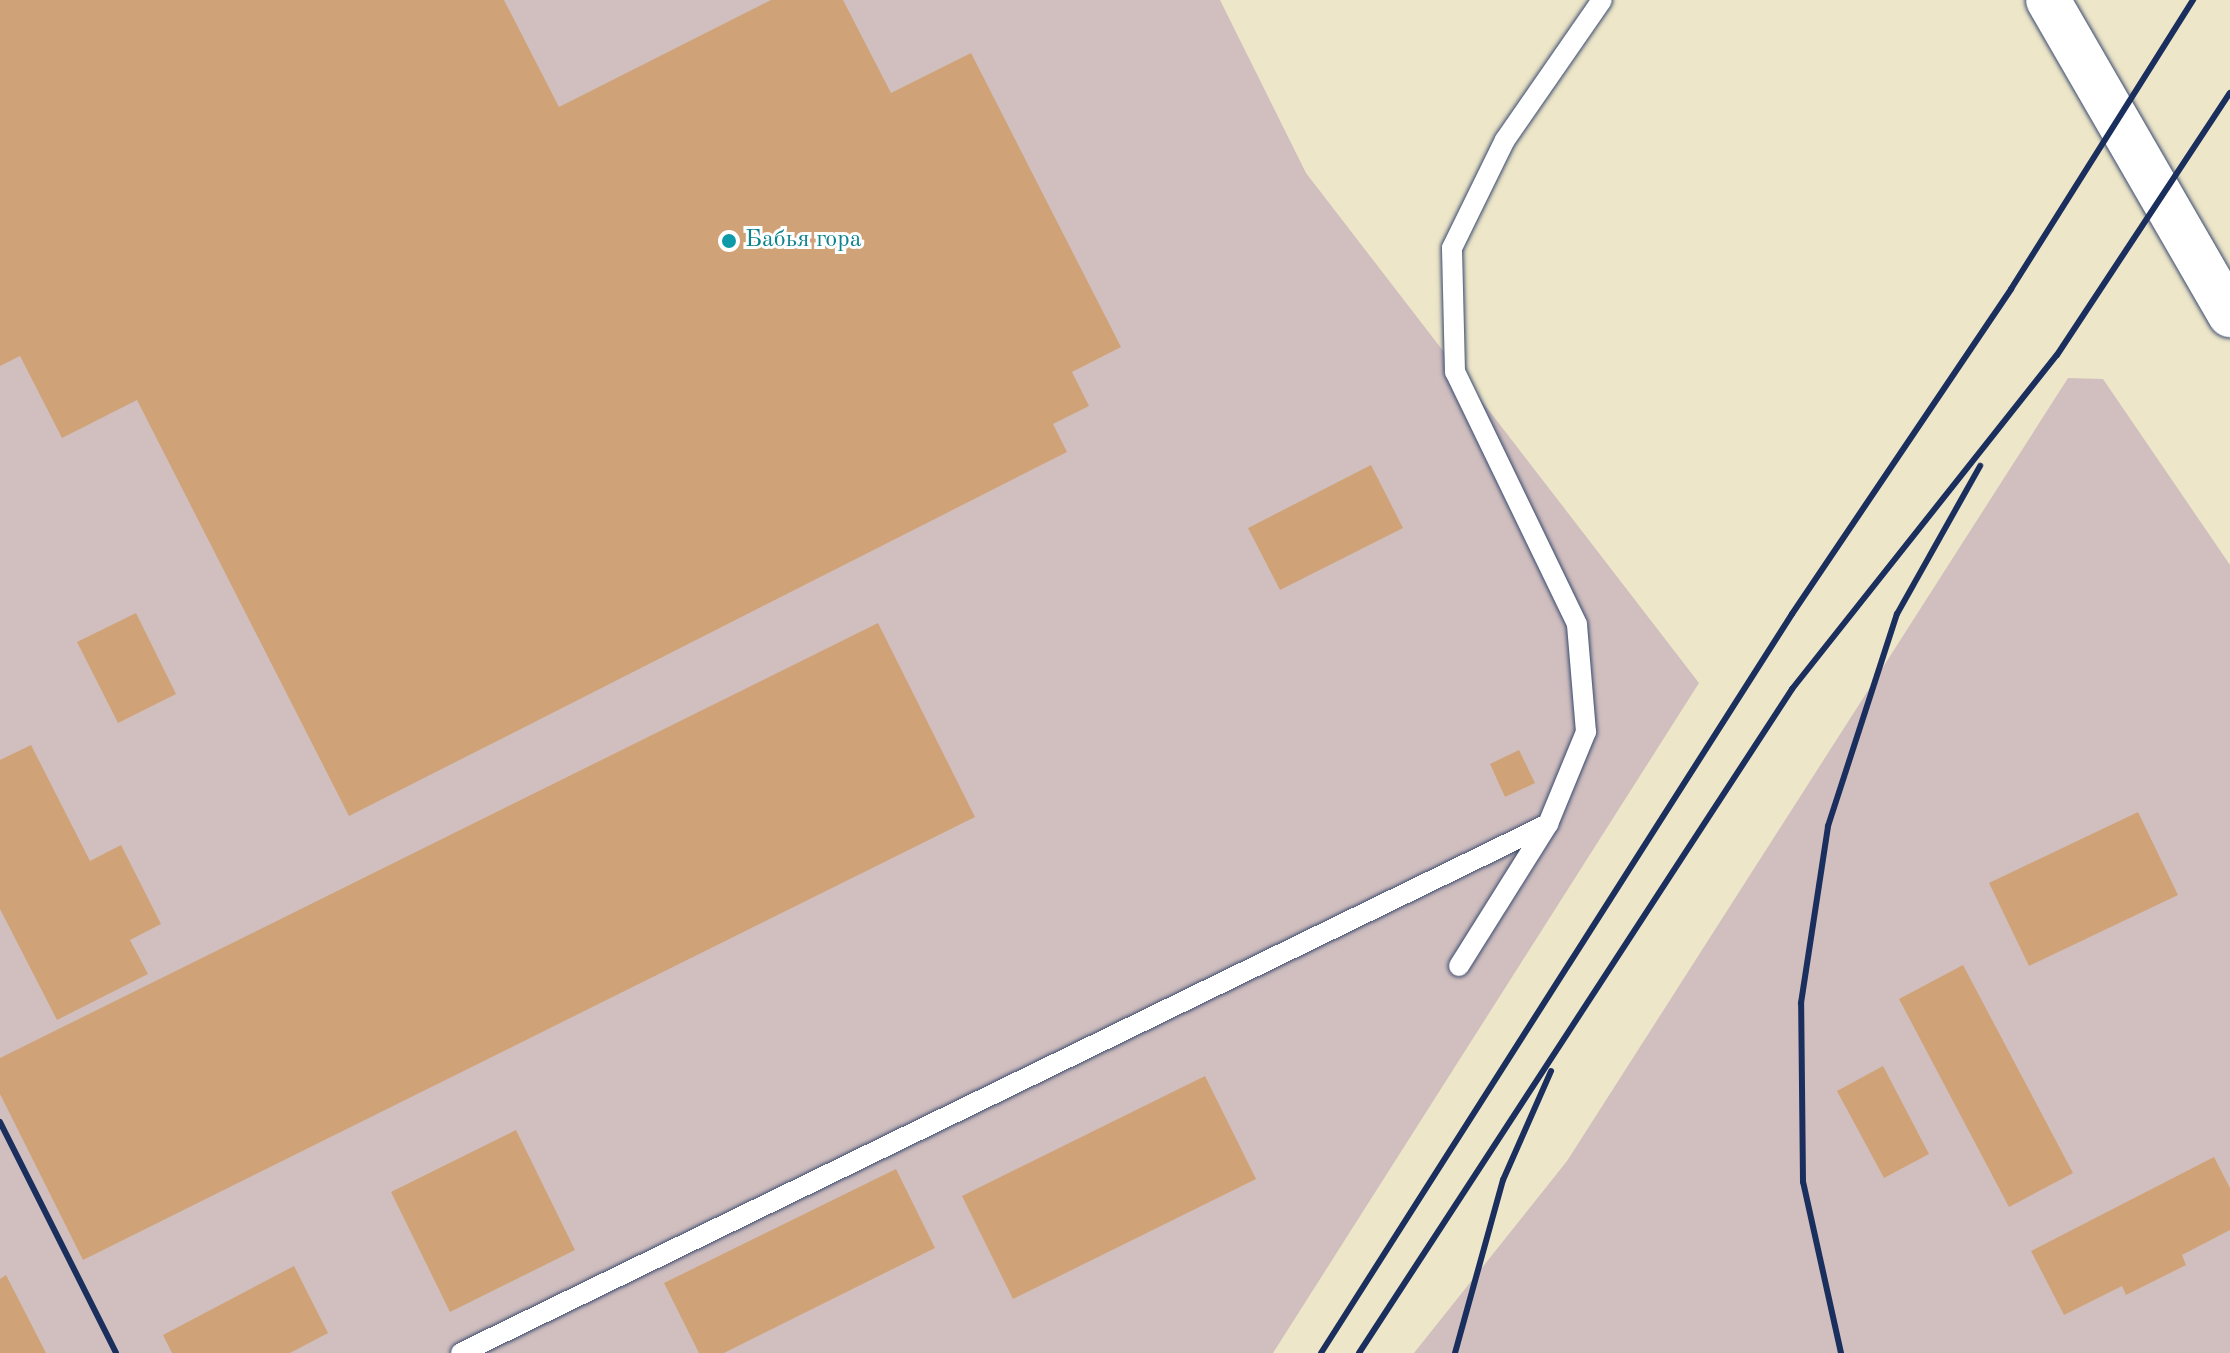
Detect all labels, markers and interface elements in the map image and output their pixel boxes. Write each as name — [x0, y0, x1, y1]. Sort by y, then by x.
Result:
place label: Бабья гора — [745, 227, 862, 255]
marker: Бабья гора — [720, 232, 738, 250]

